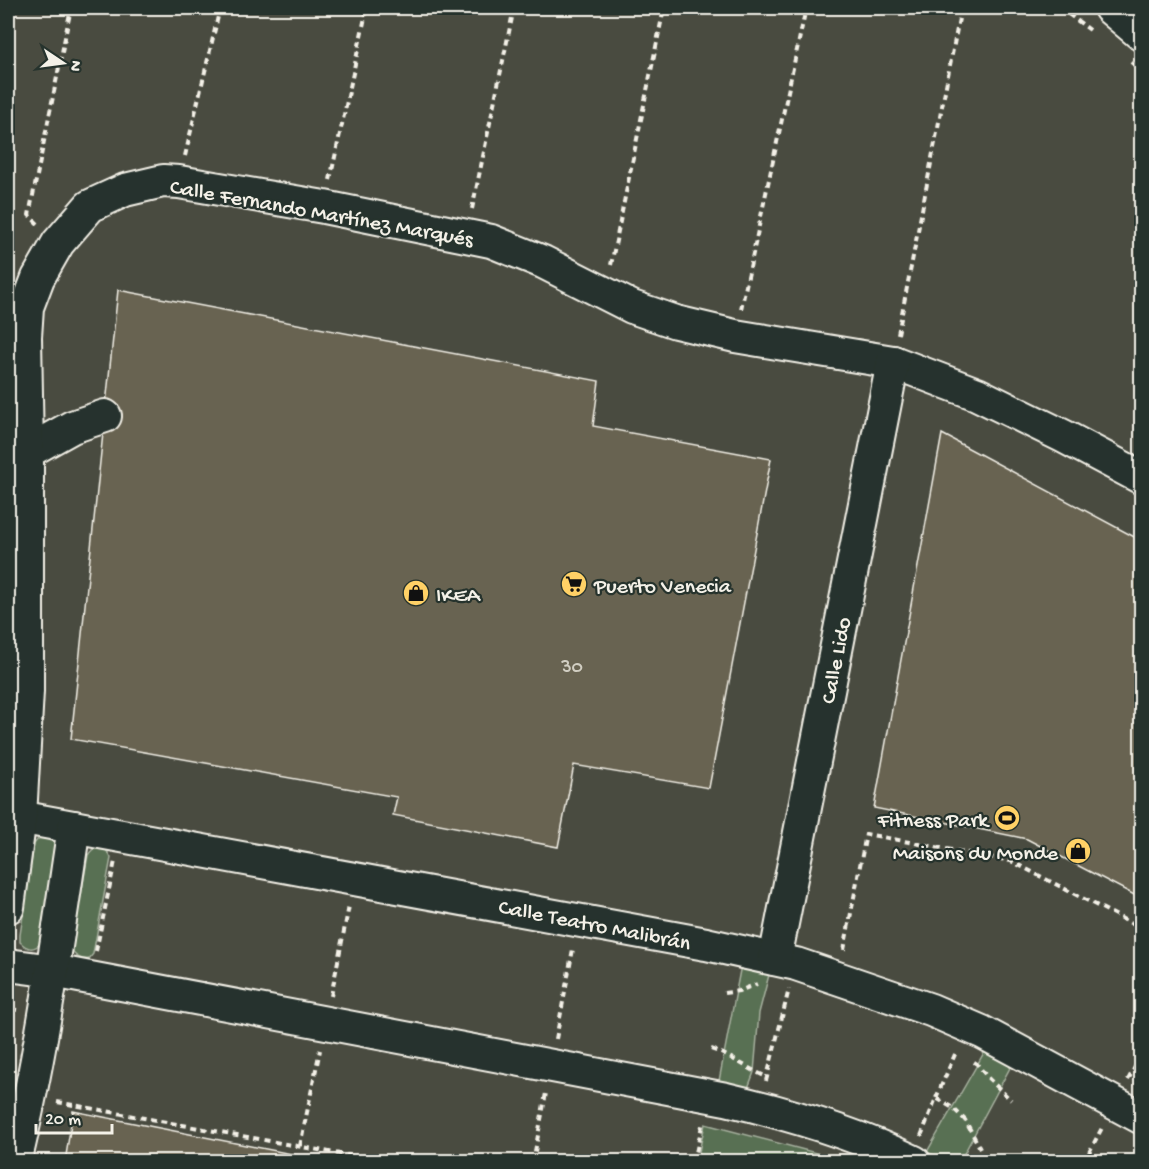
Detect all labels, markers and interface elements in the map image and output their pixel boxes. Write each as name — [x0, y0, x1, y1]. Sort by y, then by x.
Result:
north arrow — [33, 33, 93, 93]
text: N — [64, 58, 85, 73]
street label: Calle Fernando Martínez Marqués — [168, 175, 476, 255]
supermarket icon: Puerto Venecia — [559, 569, 589, 599]
place label: Puerto Venecia — [593, 575, 732, 601]
shop icon: IKEA — [401, 578, 431, 608]
place label: IKEA — [436, 584, 481, 610]
street label: Calle Lido — [817, 615, 859, 706]
house number: 30 — [560, 657, 583, 680]
sports icon: Fitness Park — [992, 803, 1022, 833]
place label: Fitness Park — [877, 809, 990, 835]
shop icon: Maisons du Monde — [1063, 836, 1093, 866]
place label: Maisons du Monde — [893, 842, 1059, 868]
street label: Calle Teatro Malibrán — [496, 896, 693, 958]
scale bar — [36, 1097, 112, 1135]
text: 20 m — [45, 1110, 81, 1131]

